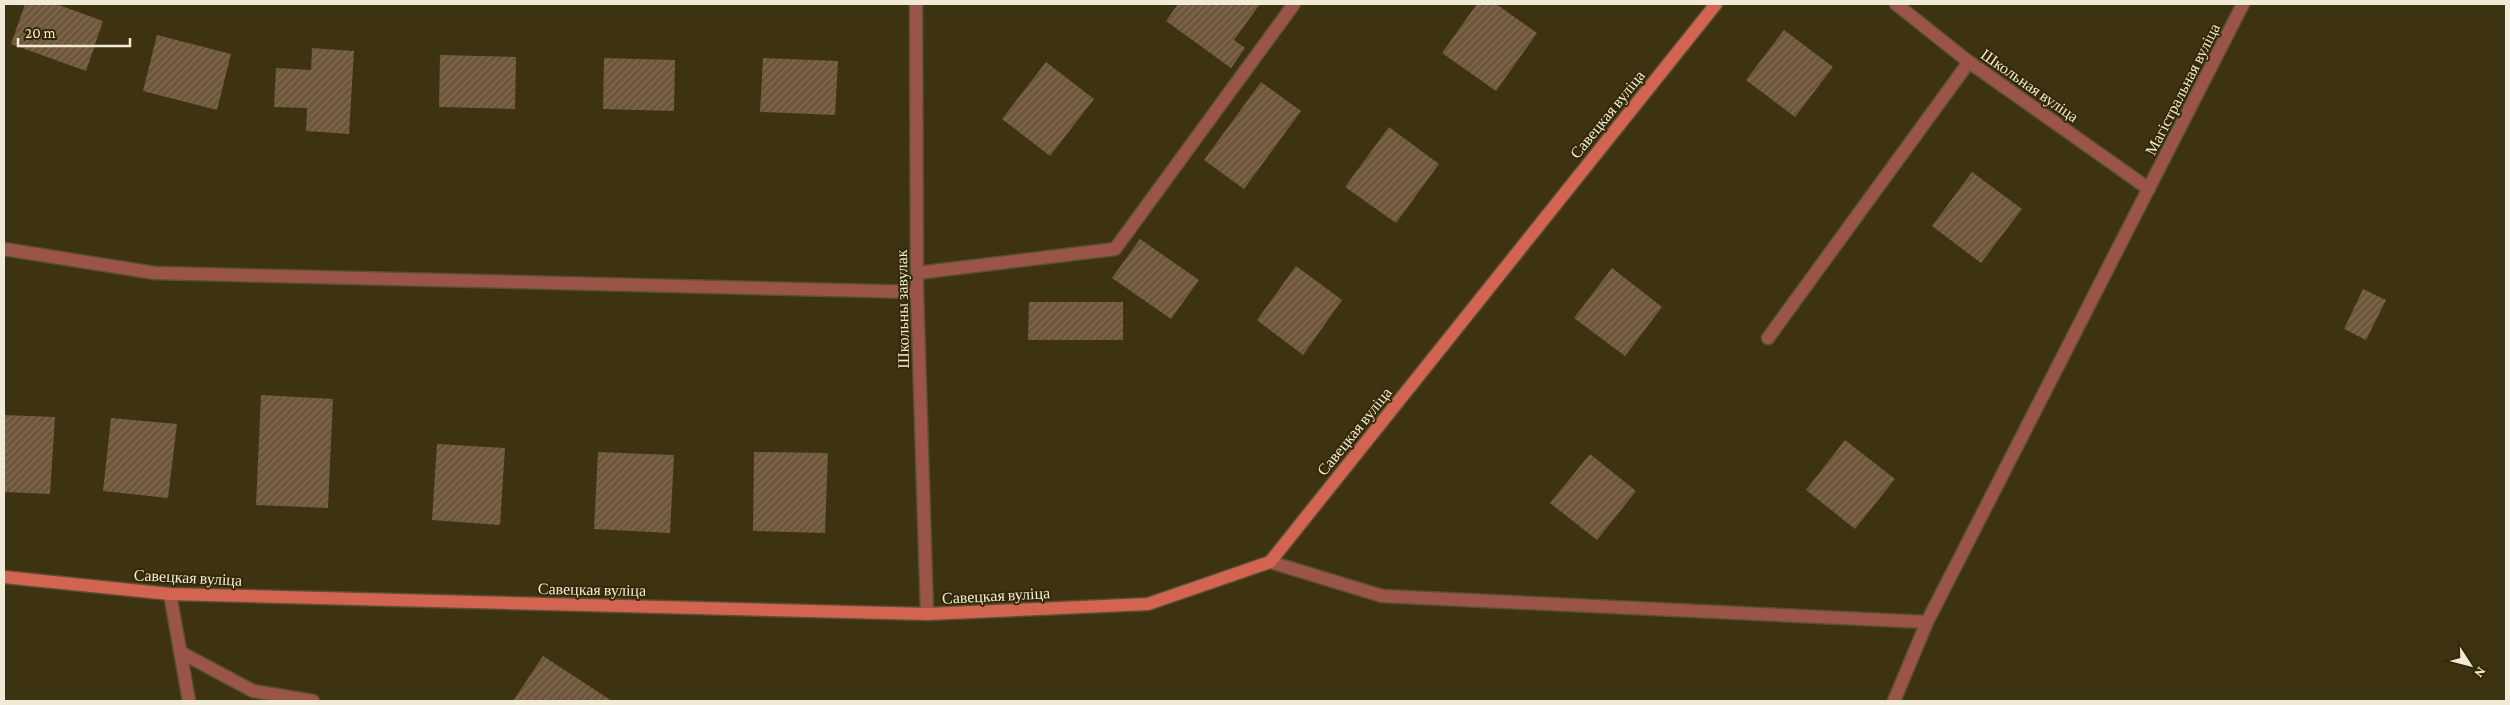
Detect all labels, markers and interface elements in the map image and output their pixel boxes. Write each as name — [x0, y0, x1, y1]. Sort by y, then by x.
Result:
scale bar — [18, 15, 130, 47]
street label: Магістральная вуліца — [2142, 21, 2224, 158]
text: 20 m — [25, 25, 56, 41]
street label: Школьная вуліца — [1977, 46, 2082, 126]
street label: Савецкая вуліца — [1567, 67, 1649, 162]
street label: Школьны завулак — [893, 249, 913, 369]
street label: Савецкая вуліца — [1314, 384, 1396, 479]
street label: Савецкая вуліца — [133, 566, 242, 590]
street label: Савецкая вуліца — [538, 580, 646, 600]
street label: Савецкая вуліца — [942, 584, 1051, 608]
north arrow — [2445, 640, 2495, 690]
text: N — [2471, 664, 2490, 682]

